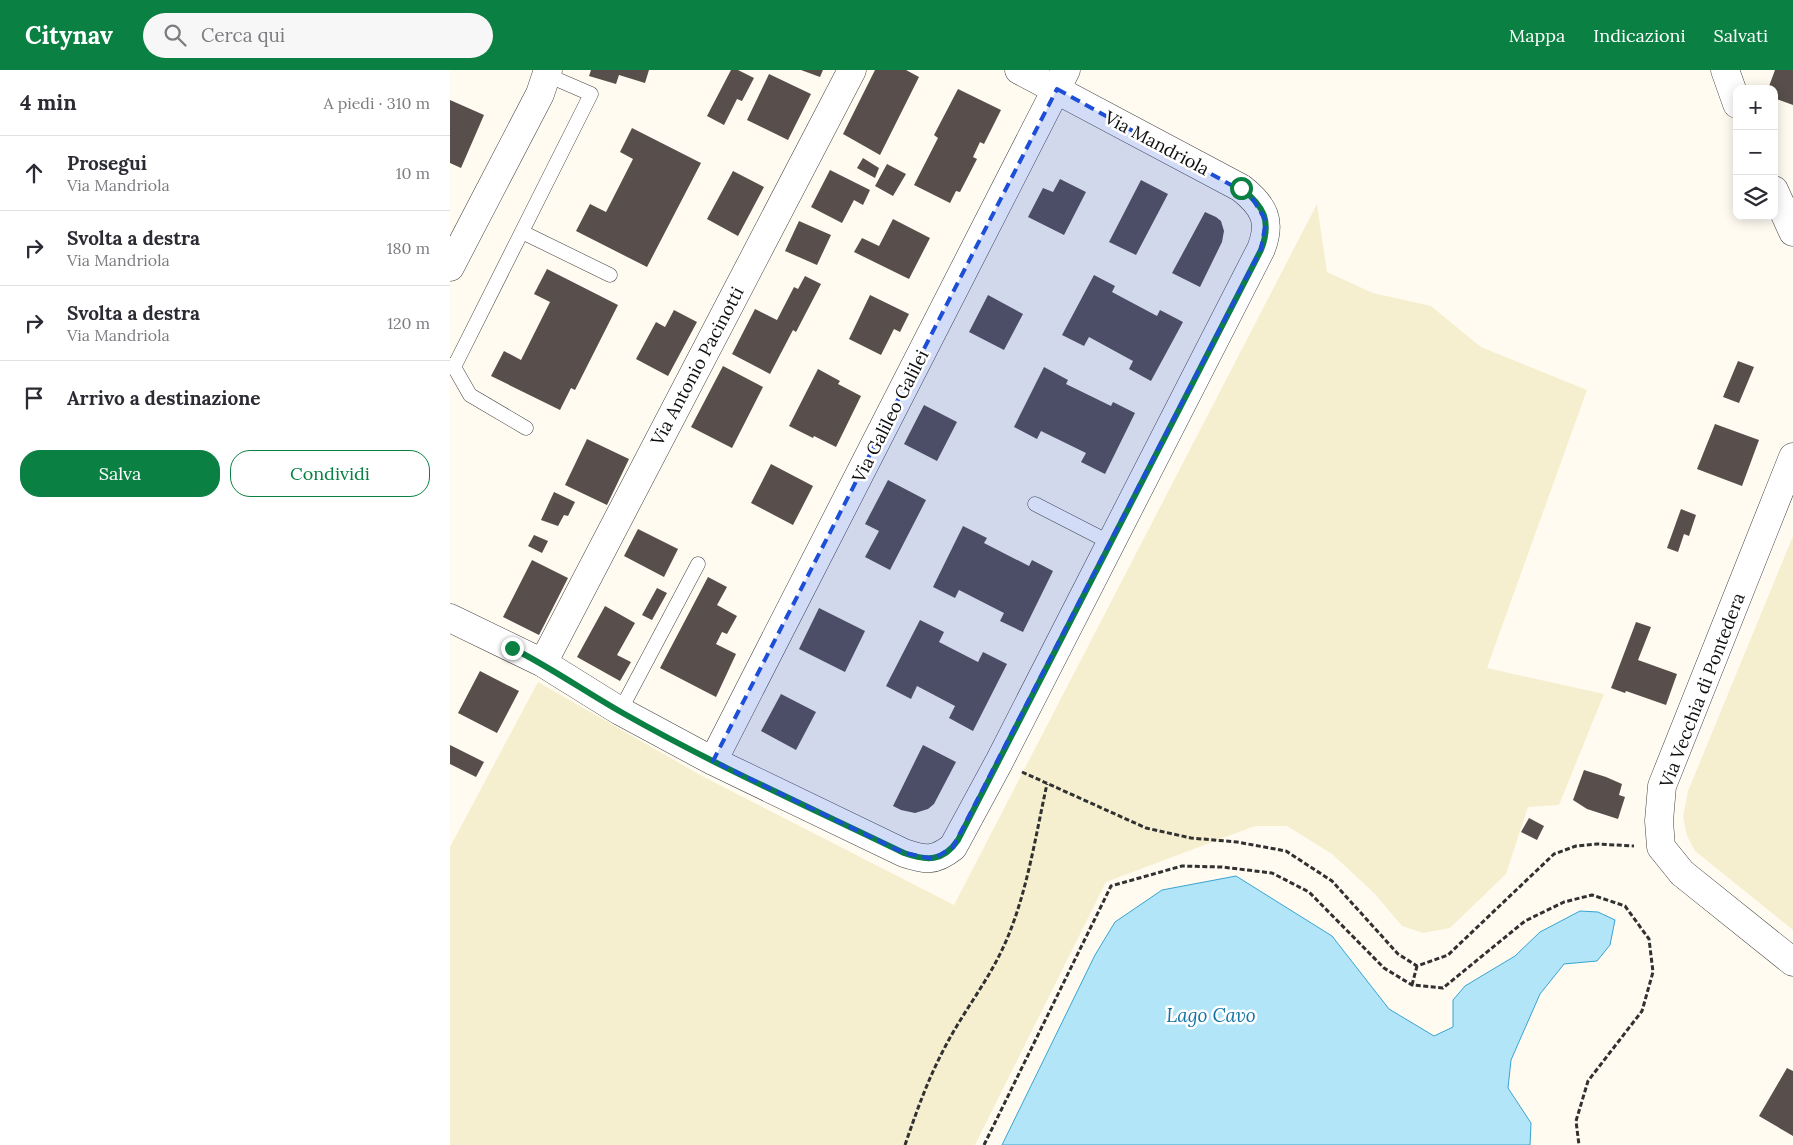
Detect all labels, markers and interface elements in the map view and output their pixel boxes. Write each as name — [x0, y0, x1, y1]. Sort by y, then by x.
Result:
search box — [143, 13, 493, 58]
text: Citynav — [25, 20, 113, 51]
icon: search — [161, 21, 189, 49]
text: Cerca qui — [201, 23, 285, 47]
text: Mappa — [1509, 24, 1565, 47]
text: Indicazioni — [1593, 24, 1686, 47]
text: Salvati — [1714, 24, 1768, 47]
map controls — [1733, 85, 1778, 220]
button: + — [1733, 85, 1778, 130]
text: 4 min — [20, 89, 77, 116]
text: A piedi · 310 m — [323, 93, 430, 113]
street label: Via Mandriola — [1100, 105, 1213, 180]
button: − — [1733, 130, 1778, 175]
text: Prosegui — [67, 151, 147, 175]
icon: ahead — [20, 159, 48, 187]
text: 10 m — [396, 163, 430, 183]
text: Via Mandriola — [67, 175, 170, 195]
button: layers — [1733, 175, 1778, 220]
route start — [1230, 177, 1253, 200]
text: Svolta a destra — [67, 226, 200, 250]
icon: right — [20, 234, 48, 262]
text: 180 m — [387, 238, 430, 258]
text: Via Mandriola — [67, 250, 170, 270]
street label: Via Antonio Pacinotti — [645, 283, 749, 450]
text: Svolta a destra — [67, 301, 200, 325]
icon: right — [20, 309, 48, 337]
text: 120 m — [387, 313, 430, 333]
text: Via Mandriola — [67, 325, 170, 345]
street label: Via Galileo Galilei — [846, 346, 933, 487]
icon: arrive — [20, 384, 48, 412]
text: Arrivo a destinazione — [67, 386, 261, 410]
button: Salva — [20, 450, 220, 497]
button: Condividi — [230, 450, 430, 497]
street label: Via Vecchia di Pontedera — [1654, 589, 1750, 792]
route end — [501, 637, 524, 660]
water label: Lago Cavo — [1166, 1003, 1256, 1027]

